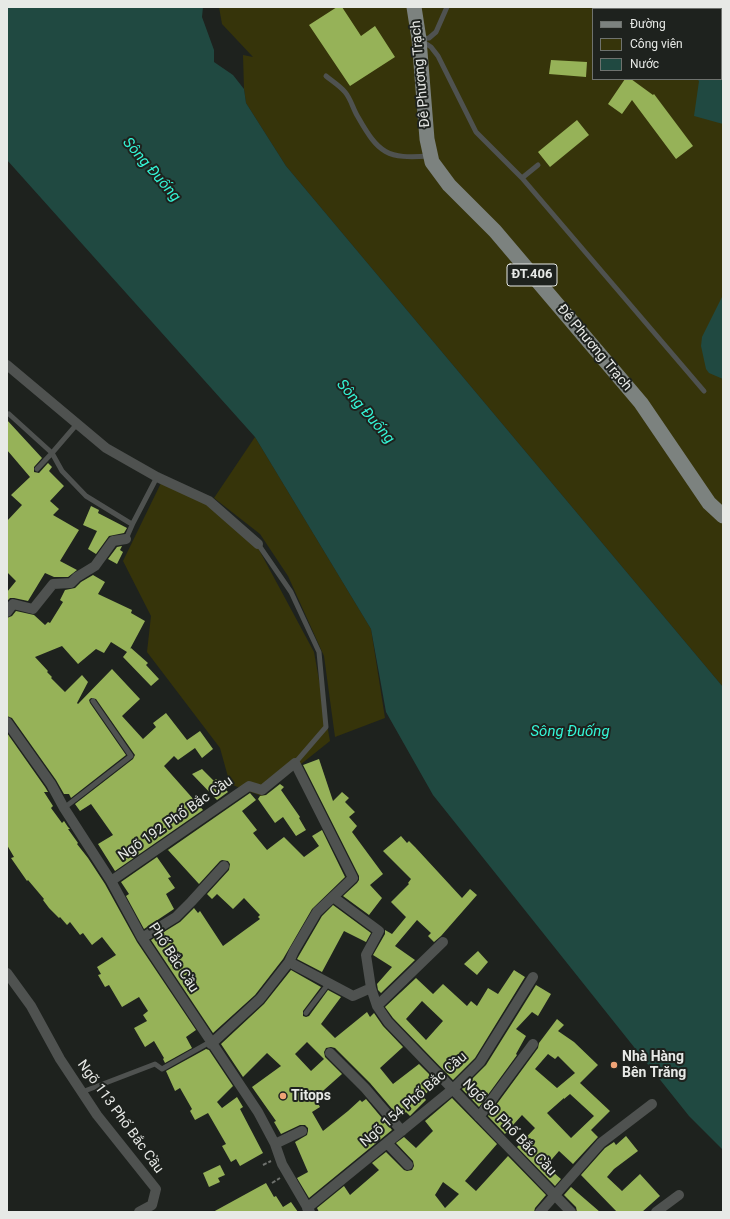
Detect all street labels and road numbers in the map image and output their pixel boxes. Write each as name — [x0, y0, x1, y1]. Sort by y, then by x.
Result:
street label: Đê Phương Trạch — [408, 20, 434, 128]
road number: ĐT.406 — [507, 264, 557, 286]
street label: Đê Phương Trạch — [553, 301, 635, 395]
street label: Ngõ 192 Phố Bắc Cầu — [115, 773, 237, 865]
street label: Phố Bắc Cầu — [144, 920, 202, 996]
street label: Ngõ 154 Phố Bắc Cầu — [357, 1049, 471, 1151]
street label: Ngõ 113 Phố Bắc Cầu — [73, 1057, 167, 1177]
street label: Ngõ 80 Phố Bắc Cầu — [458, 1076, 560, 1180]

